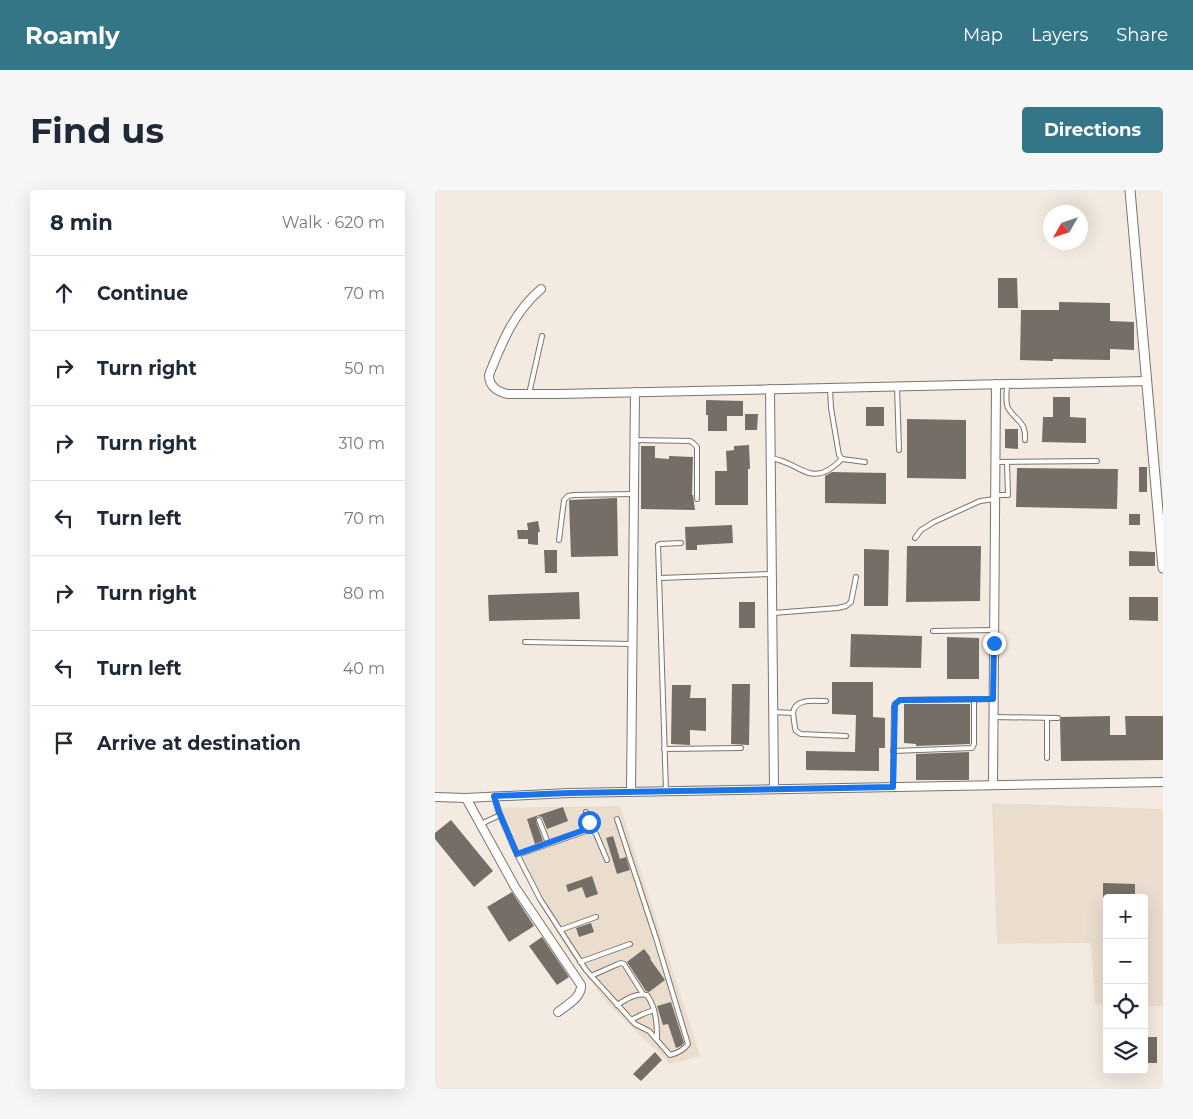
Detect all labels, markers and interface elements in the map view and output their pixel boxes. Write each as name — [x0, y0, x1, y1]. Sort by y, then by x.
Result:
text: Roamly — [25, 21, 120, 50]
text: Map — [963, 24, 1003, 46]
text: Layers — [1031, 24, 1088, 46]
text: Share — [1116, 24, 1168, 46]
button: Directions — [1022, 107, 1163, 153]
text: Find us — [30, 109, 164, 152]
north arrow — [1043, 205, 1088, 250]
text: 8 min — [50, 210, 113, 235]
text: Walk · 620 m — [282, 213, 385, 232]
icon: ahead — [50, 279, 78, 307]
text: Continue — [97, 282, 188, 305]
text: 70 m — [344, 284, 385, 303]
icon: right — [50, 354, 78, 382]
text: Turn right — [97, 357, 197, 380]
text: 50 m — [344, 359, 385, 378]
icon: right — [50, 429, 78, 457]
text: Turn right — [97, 432, 197, 455]
text: 310 m — [338, 434, 385, 453]
icon: left — [50, 504, 78, 532]
text: Turn left — [97, 507, 182, 530]
text: 70 m — [344, 509, 385, 528]
icon: right — [50, 579, 78, 607]
text: Turn right — [97, 582, 197, 605]
text: 80 m — [343, 584, 385, 603]
route end — [983, 632, 1006, 655]
icon: left — [50, 654, 78, 682]
text: Turn left — [97, 657, 182, 680]
text: 40 m — [343, 659, 385, 678]
icon: arrive — [50, 729, 78, 757]
text: Arrive at destination — [97, 732, 301, 755]
route start — [578, 811, 601, 834]
map controls — [1103, 894, 1148, 1074]
button: + — [1103, 894, 1148, 939]
button: − — [1103, 939, 1148, 984]
button: locate — [1103, 984, 1148, 1029]
button: layers — [1103, 1029, 1148, 1074]

